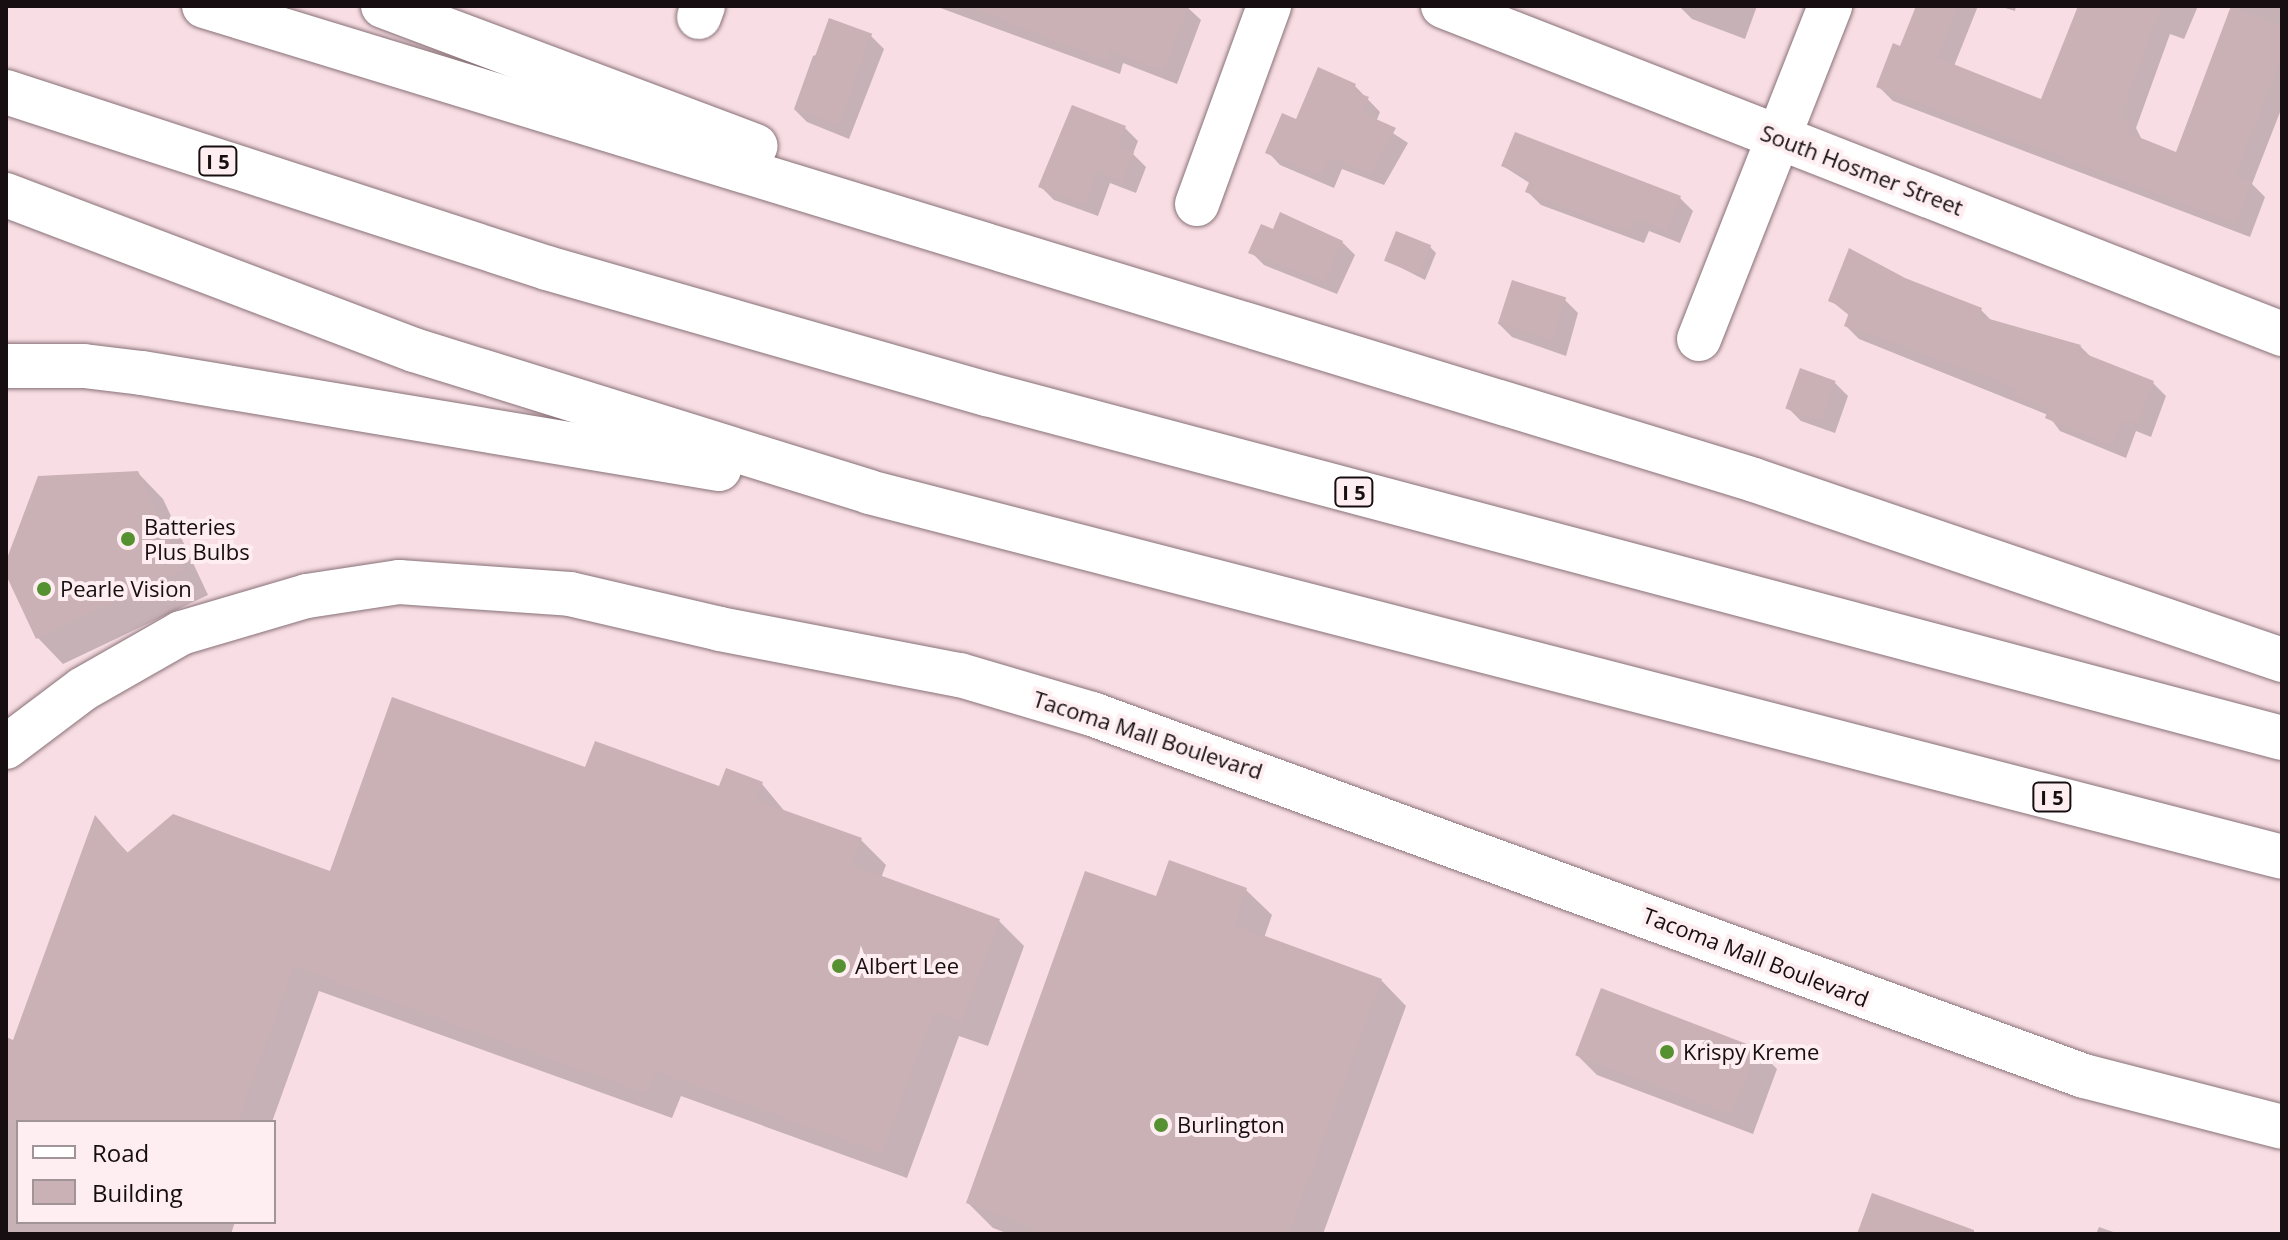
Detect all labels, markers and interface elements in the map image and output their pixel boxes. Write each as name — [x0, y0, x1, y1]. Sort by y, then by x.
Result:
street label: South Hosmer Street — [1757, 119, 1967, 221]
road number: I 5 — [198, 145, 238, 177]
road number: I 5 — [1334, 476, 1374, 508]
place label: Batteries Plus Bulbs — [144, 513, 250, 564]
marker: Batteries Plus Bulbs — [119, 530, 137, 548]
place label: Pearle Vision — [60, 576, 192, 602]
marker: Pearle Vision — [35, 580, 53, 598]
street label: Tacoma Mall Boulevard — [1030, 685, 1266, 785]
road number: I 5 — [2032, 781, 2072, 813]
street label: Tacoma Mall Boulevard — [1639, 902, 1873, 1012]
place label: Albert Lee — [855, 953, 959, 979]
marker: Albert Lee — [830, 957, 848, 975]
place label: Krispy Kreme — [1683, 1039, 1819, 1065]
marker: Krispy Kreme — [1658, 1043, 1676, 1061]
place label: Burlington — [1177, 1112, 1285, 1138]
marker: Burlington — [1152, 1116, 1170, 1134]
legend — [16, 1120, 276, 1224]
text: Road — [92, 1136, 149, 1169]
text: Building — [92, 1176, 183, 1209]

